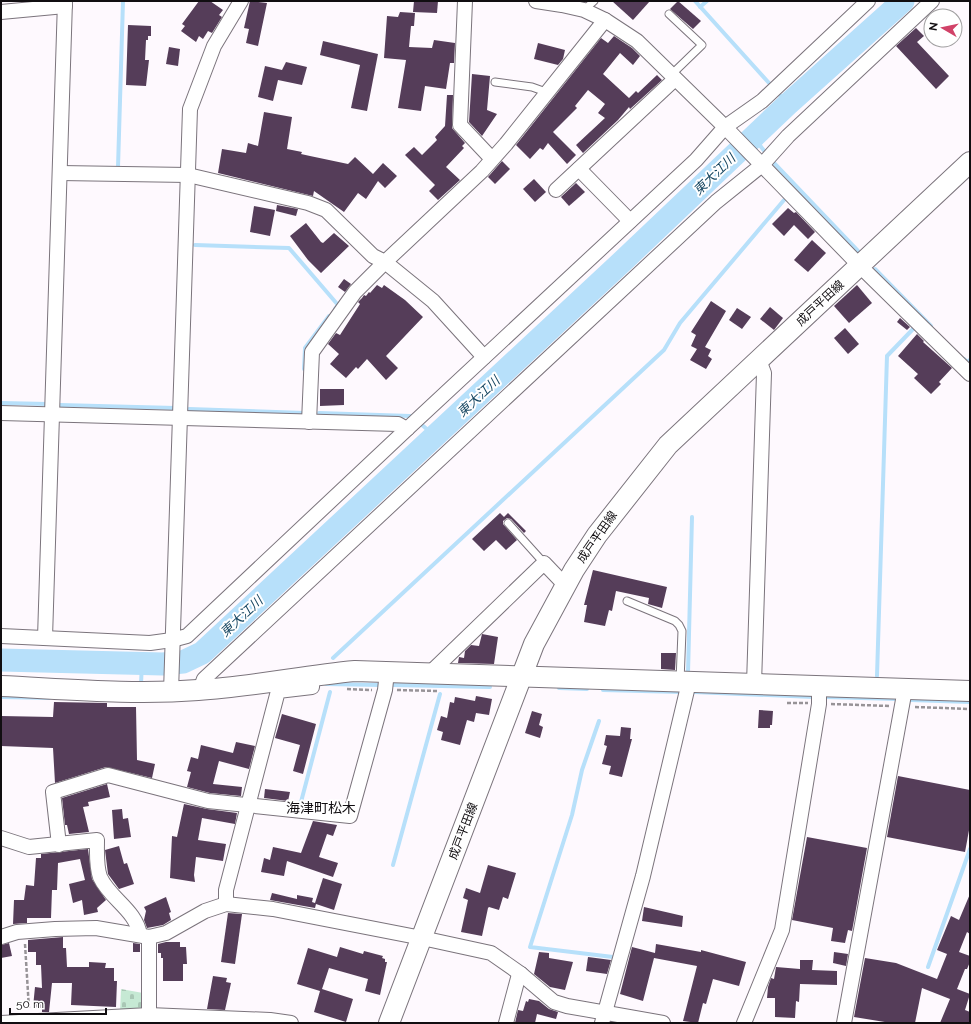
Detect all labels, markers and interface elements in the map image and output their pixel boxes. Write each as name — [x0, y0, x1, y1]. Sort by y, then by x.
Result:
north arrow — [923, 8, 963, 48]
text: N — [927, 21, 941, 32]
water label: 東大江川 — [690, 150, 740, 198]
street label: 成戸平田線 — [793, 277, 847, 329]
water label: 東大江川 — [454, 372, 504, 420]
street label: 成戸平田線 — [574, 508, 620, 566]
water label: 東大江川 — [217, 592, 267, 640]
district label: 海津町松木 — [286, 800, 356, 816]
street label: 成戸平田線 — [446, 800, 480, 862]
scale bar — [10, 990, 106, 1016]
text: 50 m — [16, 997, 44, 1011]

